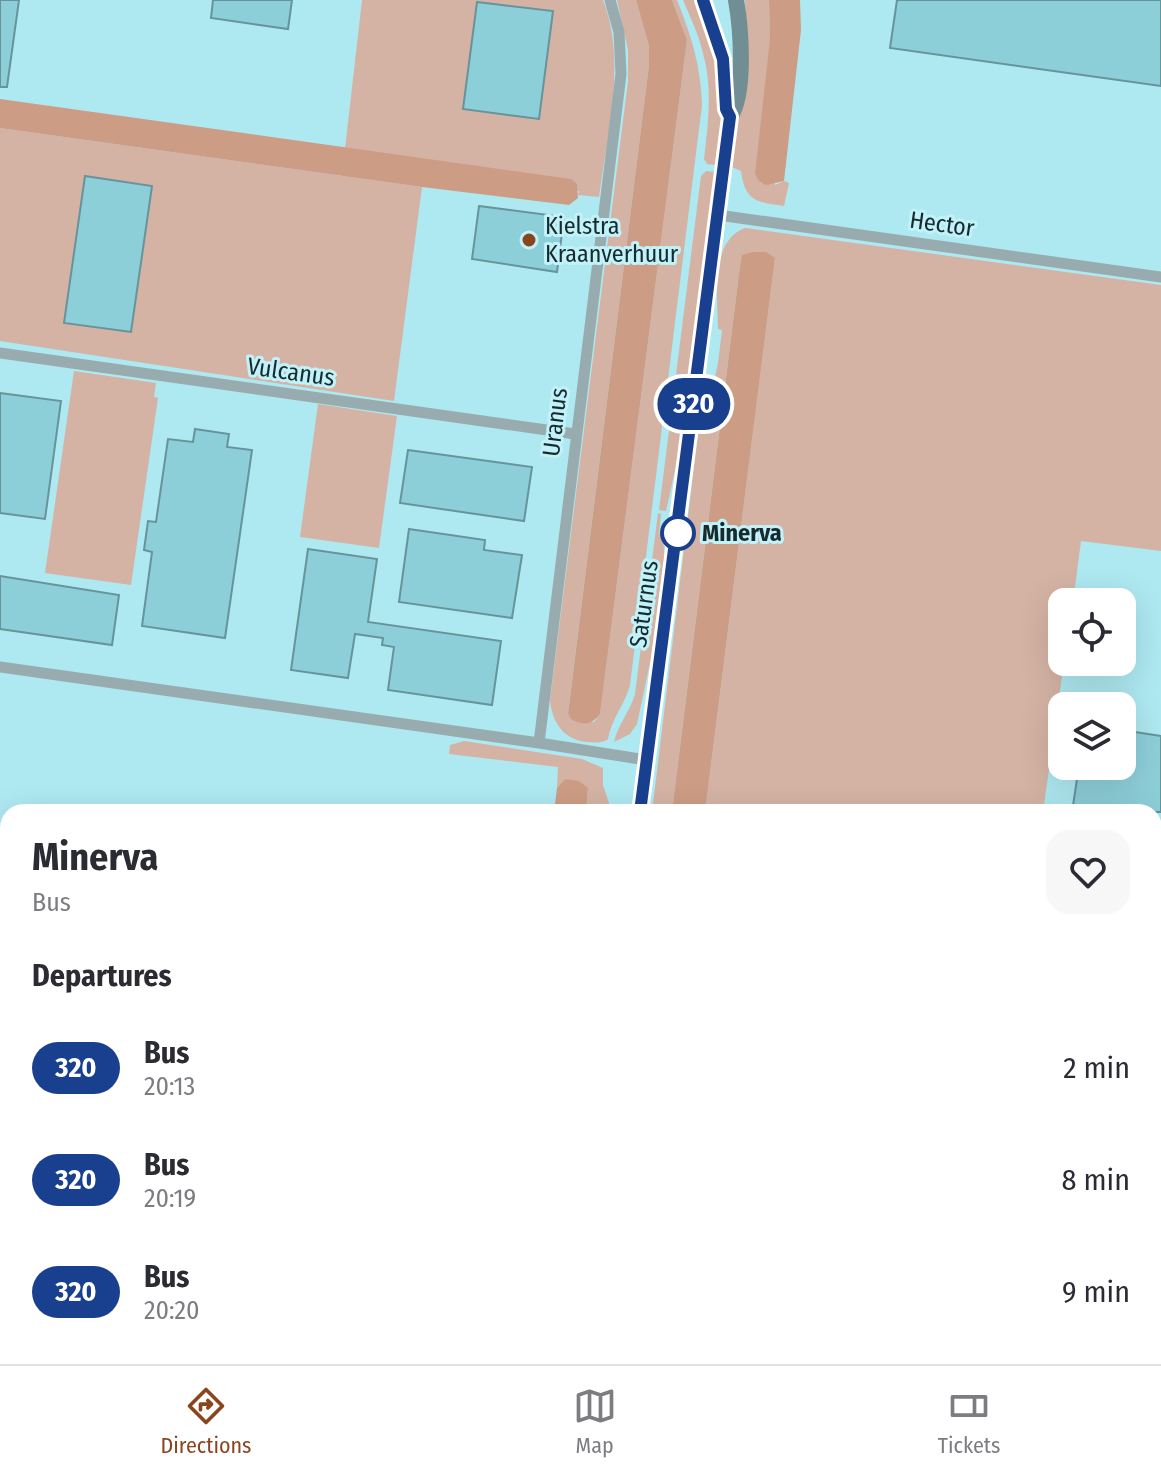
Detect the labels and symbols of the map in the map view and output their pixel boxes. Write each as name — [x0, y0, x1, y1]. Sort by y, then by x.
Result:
street label: Hector — [908, 206, 977, 242]
place label: Kielstra Kraanverhuur — [545, 212, 679, 268]
marker: Kielstra Kraanverhuur — [520, 231, 538, 249]
street label: Vulcanus — [246, 352, 336, 392]
line badge: 320 — [648, 378, 740, 430]
street label: Uranus — [537, 386, 573, 458]
marker: Minerva — [661, 516, 695, 550]
place label: Minerva — [702, 519, 782, 547]
street label: Saturnus — [624, 559, 664, 649]

